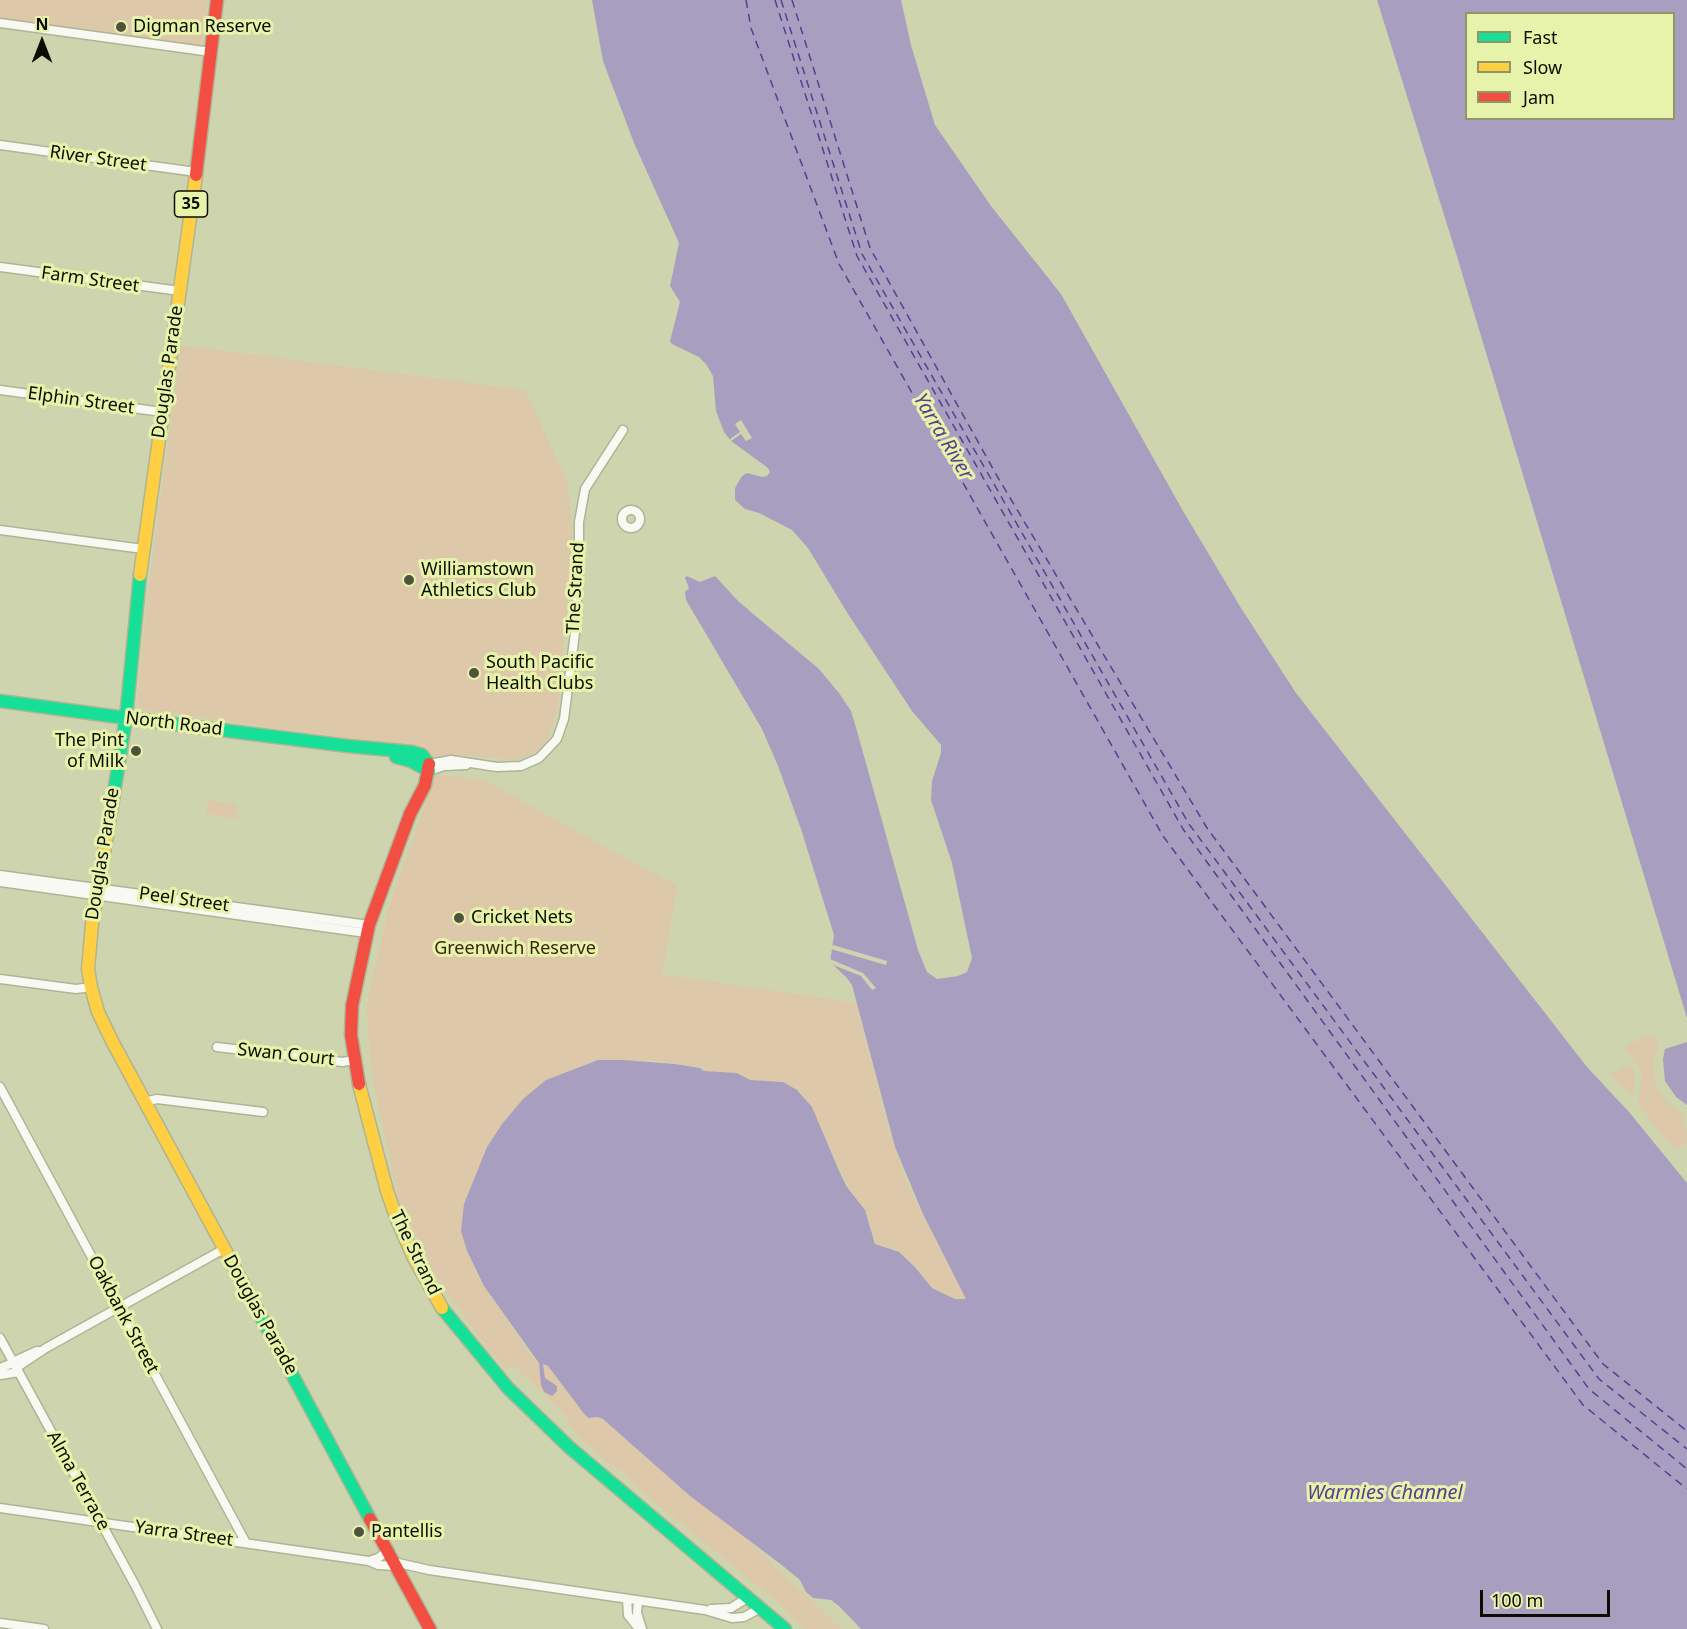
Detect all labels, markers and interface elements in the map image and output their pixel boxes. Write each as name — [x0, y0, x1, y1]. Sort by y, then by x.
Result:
north arrow — [12, 12, 72, 72]
legend — [1465, 12, 1675, 120]
text: N — [35, 13, 49, 35]
place label: Digman Reserve — [133, 16, 271, 38]
marker: Digman Reserve — [114, 20, 128, 34]
text: Fast — [1523, 25, 1558, 49]
text: Slow — [1523, 55, 1562, 79]
text: Jam — [1523, 85, 1555, 109]
street label: River Street — [48, 142, 148, 176]
road number: 35 — [174, 191, 207, 217]
street label: Farm Street — [40, 262, 140, 298]
street label: Douglas Parade — [148, 304, 188, 440]
street label: Elphin Street — [26, 383, 136, 419]
water label: Yarra River — [908, 389, 978, 485]
street label: The Strand — [563, 542, 589, 634]
place label: Williamstown Athletics Club — [421, 559, 536, 602]
marker: Williamstown Athletics Club — [402, 573, 416, 587]
place label: South Pacific Health Clubs — [486, 652, 594, 694]
marker: South Pacific Health Clubs — [467, 666, 481, 680]
street label: North Road — [124, 707, 224, 741]
place label: The Pint of Milk — [55, 730, 124, 772]
marker: The Pint of Milk — [129, 744, 143, 758]
street label: Douglas Parade — [82, 786, 124, 922]
street label: Peel Street — [138, 883, 230, 917]
place label: Cricket Nets — [471, 907, 573, 929]
marker: Cricket Nets — [452, 911, 466, 925]
park label: Greenwich Reserve — [434, 938, 596, 960]
street label: Swan Court — [237, 1039, 335, 1071]
street label: The Strand — [385, 1207, 445, 1299]
street label: Douglas Parade — [218, 1251, 302, 1379]
street label: Oakbank Street — [83, 1252, 163, 1378]
street label: Alma Terrace — [42, 1428, 114, 1534]
water label: Warmies Channel — [1307, 1481, 1463, 1505]
street label: Yarra Street — [134, 1516, 234, 1552]
place label: Pantellis — [371, 1521, 442, 1543]
marker: Pantellis — [352, 1525, 366, 1539]
scale bar — [1483, 1578, 1614, 1616]
text: 100 m — [1491, 1588, 1543, 1612]

